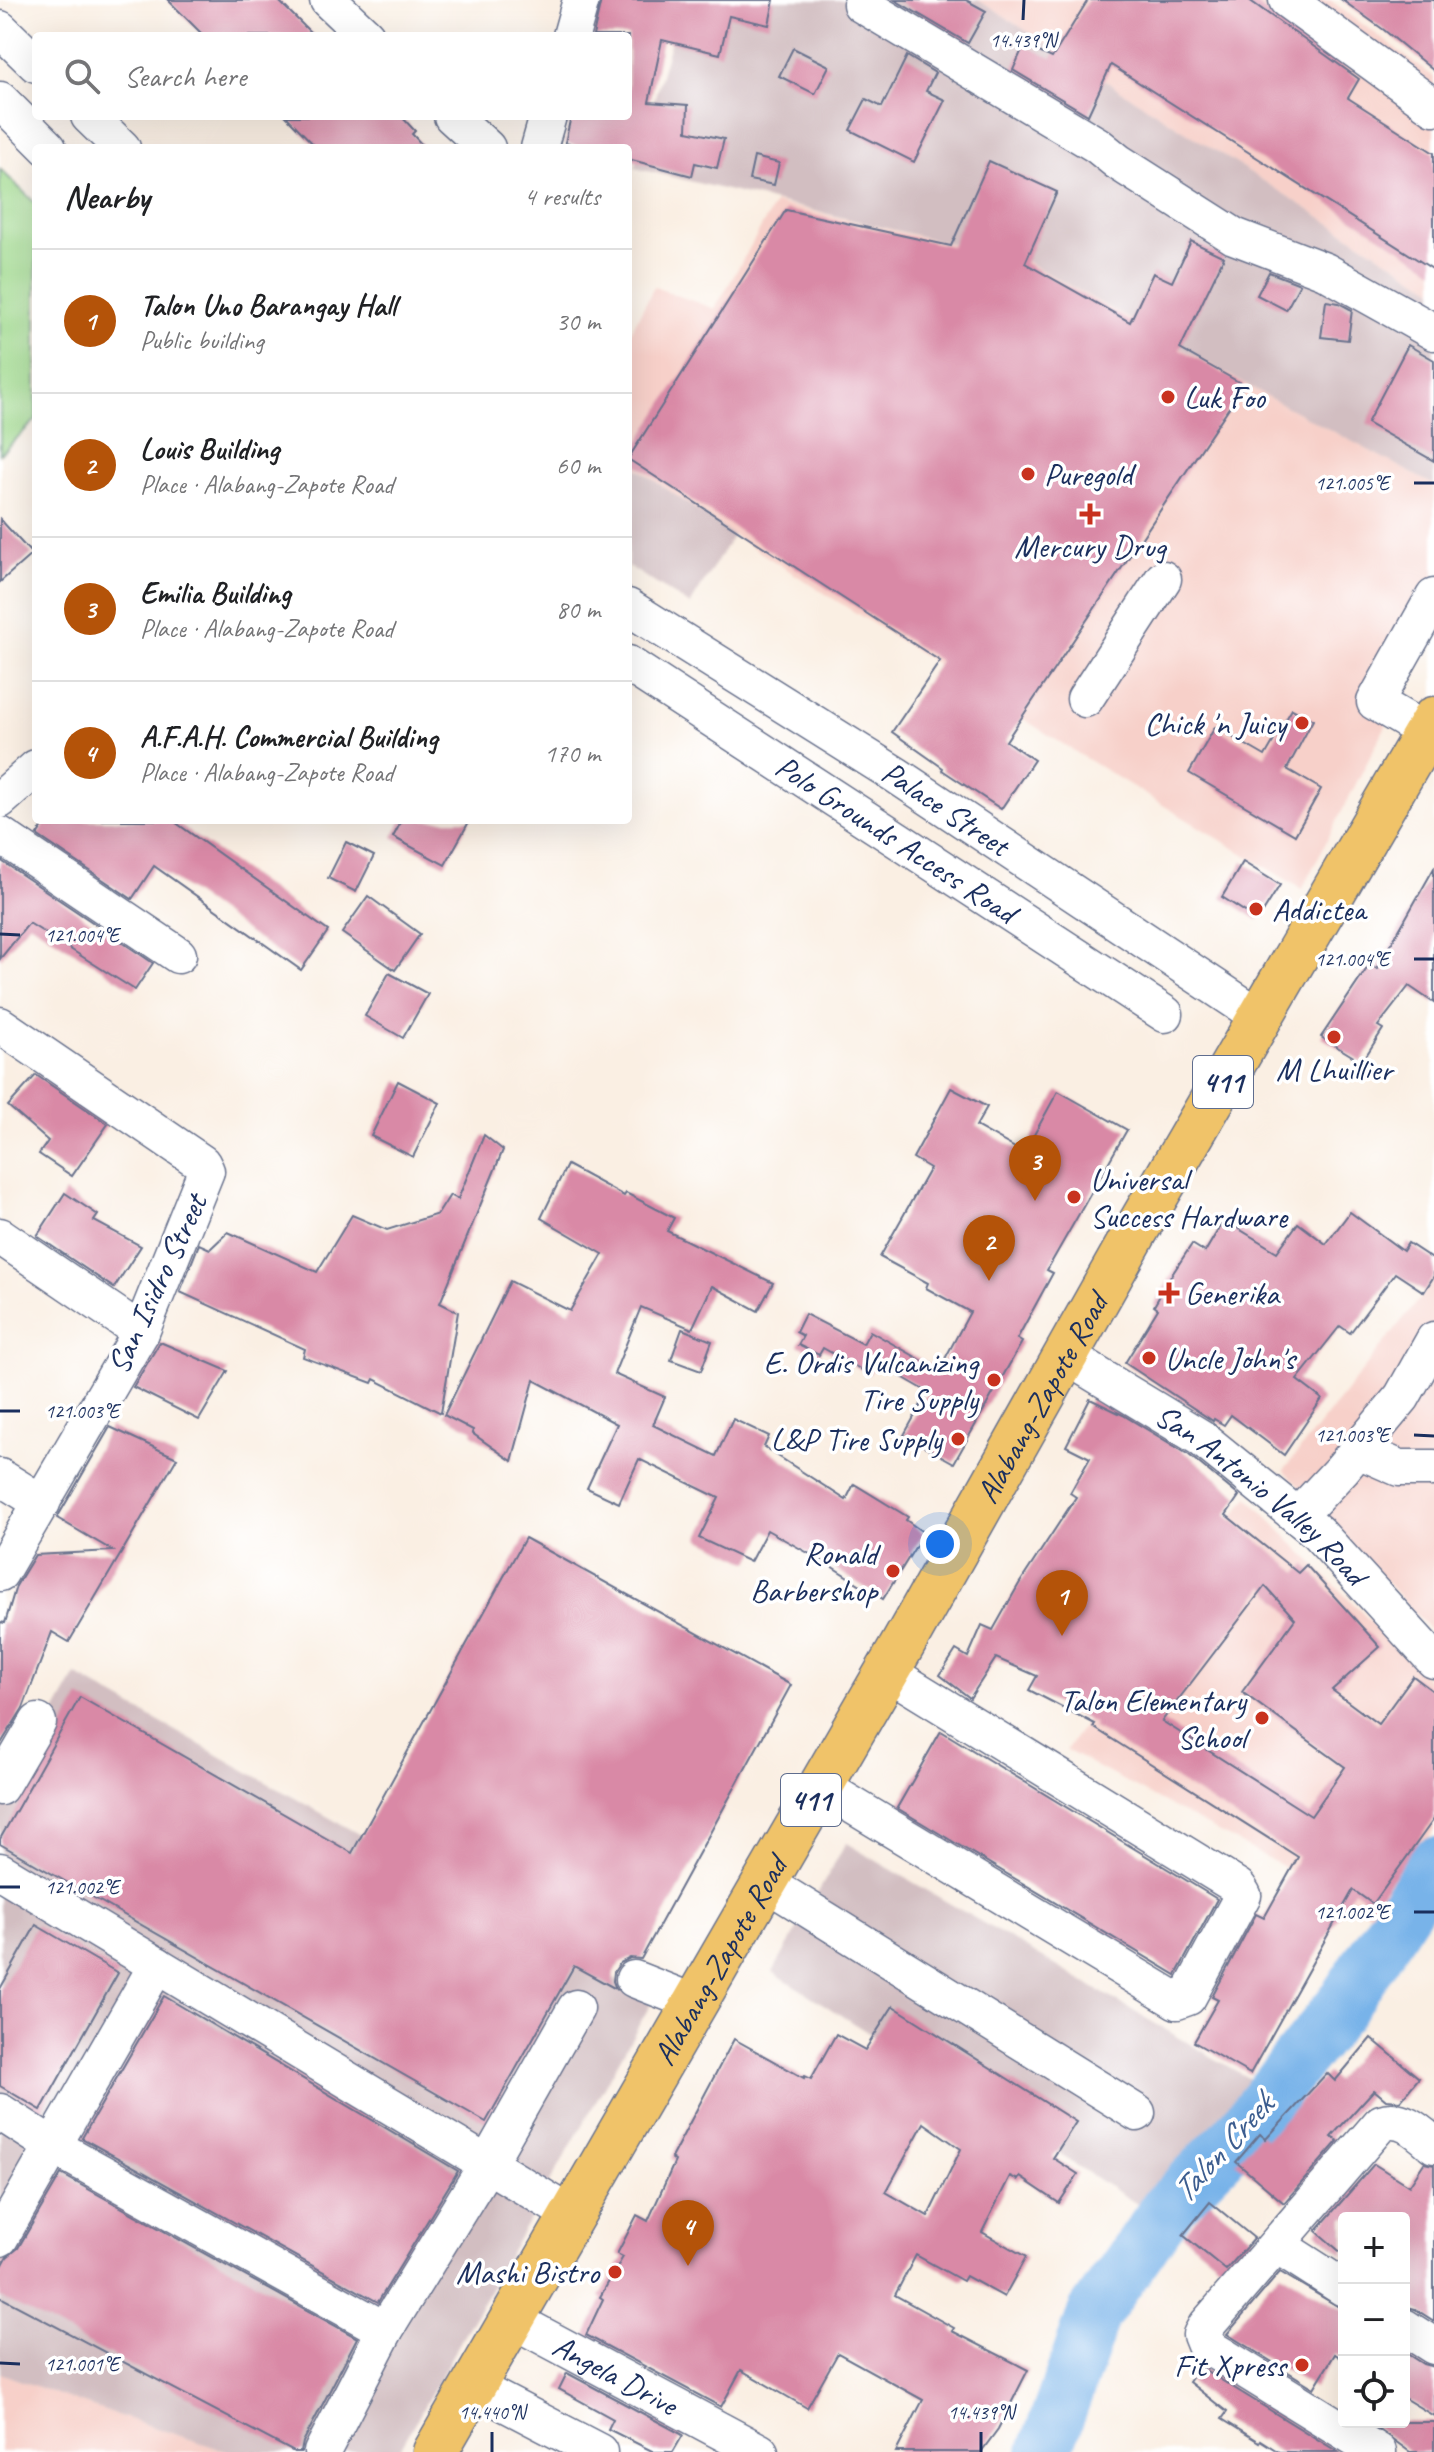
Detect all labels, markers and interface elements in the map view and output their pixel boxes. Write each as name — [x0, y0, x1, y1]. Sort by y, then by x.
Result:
text: 14.439°N — [990, 28, 1059, 53]
search box — [32, 32, 632, 120]
icon: search — [60, 54, 104, 98]
text: Search here — [124, 57, 246, 95]
text: Nearby — [64, 175, 150, 218]
text: 4 results — [524, 180, 600, 213]
text: Talon Uno Barangay Hall — [140, 286, 396, 324]
text: 1 — [84, 305, 96, 338]
text: 30 m — [556, 305, 600, 338]
text: Public building — [140, 324, 263, 357]
place label: Luk Foo — [1184, 377, 1267, 418]
marker: Luk Foo — [1159, 388, 1177, 406]
text: Louis Building — [140, 430, 279, 468]
text: 2 — [84, 449, 96, 482]
text: 60 m — [556, 449, 600, 482]
place label: Puregold — [1044, 454, 1137, 495]
marker: Puregold — [1019, 465, 1037, 483]
text: Place · Alabang-Zapote Road — [140, 468, 393, 501]
text: 121.005°E — [1315, 471, 1392, 496]
marker: Mercury Drug — [1081, 505, 1099, 523]
place label: Mercury Drug — [1014, 526, 1167, 567]
text: Emilia Building — [140, 574, 291, 612]
text: 3 — [84, 593, 96, 626]
text: 80 m — [556, 593, 600, 626]
text: Place · Alabang-Zapote Road — [140, 612, 393, 645]
place label: Chick 'n Juicy — [1144, 703, 1289, 744]
marker: Chick 'n Juicy — [1293, 714, 1311, 732]
text: A.F.A.H. Commercial Building — [140, 718, 438, 756]
text: 4 — [84, 737, 96, 770]
text: 170 m — [544, 737, 600, 770]
street label: Polo Grounds Access Road — [768, 745, 1028, 935]
street label: Palace Street — [875, 751, 1020, 867]
text: Place · Alabang-Zapote Road — [140, 756, 393, 789]
place label: Addictea — [1272, 889, 1368, 930]
marker: Addictea — [1247, 900, 1265, 918]
text: 121.004°E — [45, 923, 122, 948]
text: 121.004°E — [1315, 947, 1392, 972]
marker: M Lhuillier — [1325, 1028, 1343, 1046]
place label: M Lhuillier — [1276, 1049, 1395, 1090]
road number: 411 — [1193, 1056, 1253, 1108]
pin: 3 — [1009, 1135, 1061, 1201]
place label: Universal Success Hardware — [1090, 1159, 1290, 1237]
street label: San Isidro Street — [98, 1185, 218, 1380]
marker: Universal Success Hardware — [1065, 1188, 1083, 1206]
pin: 2 — [963, 1215, 1015, 1281]
place label: Generika — [1185, 1273, 1281, 1314]
street label: Alabang-Zapote Road — [966, 1282, 1119, 1510]
marker: Generika — [1160, 1284, 1178, 1302]
place label: Uncle John's — [1165, 1338, 1298, 1379]
place label: E. Ordis Vulcanizing Tire Supply — [764, 1342, 980, 1420]
marker: Uncle John's — [1140, 1349, 1158, 1367]
marker: E. Ordis Vulcanizing Tire Supply — [985, 1371, 1003, 1389]
street label: San Antonio Valley Road — [1148, 1395, 1379, 1597]
text: 121.003°E — [45, 1399, 122, 1424]
place label: L&P Tire Supply — [771, 1419, 944, 1460]
text: 121.003°E — [1315, 1423, 1392, 1448]
marker: L&P Tire Supply — [949, 1430, 967, 1448]
your location — [920, 1524, 960, 1564]
place label: Ronald Barbershop — [750, 1533, 881, 1611]
marker: Ronald Barbershop — [884, 1562, 902, 1580]
pin: 1 — [1036, 1570, 1088, 1636]
place label: Talon Elementary School — [1060, 1680, 1252, 1758]
marker: Talon Elementary School — [1253, 1709, 1271, 1727]
road number: 411 — [781, 1774, 841, 1826]
street label: Alabang-Zapote Road — [643, 1845, 798, 2072]
text: 121.002°E — [45, 1875, 122, 1900]
text: 121.002°E — [1315, 1900, 1392, 1925]
water label: Talon Creek — [1162, 2080, 1286, 2211]
pin: 4 — [662, 2200, 714, 2266]
map controls — [1338, 2212, 1410, 2428]
button: + — [1338, 2212, 1410, 2284]
place label: Mashi Bistro — [456, 2252, 601, 2293]
marker: Mashi Bistro — [606, 2263, 624, 2281]
button: − — [1338, 2284, 1410, 2356]
street label: Angela Drive — [546, 2325, 687, 2426]
place label: Fit Xpress — [1174, 2345, 1288, 2386]
text: 121.001°E — [45, 2352, 122, 2377]
marker: Fit Xpress — [1293, 2356, 1311, 2374]
button: locate — [1338, 2356, 1410, 2428]
text: 14.440°N — [459, 2400, 528, 2425]
text: 14.439°N — [948, 2400, 1017, 2425]

